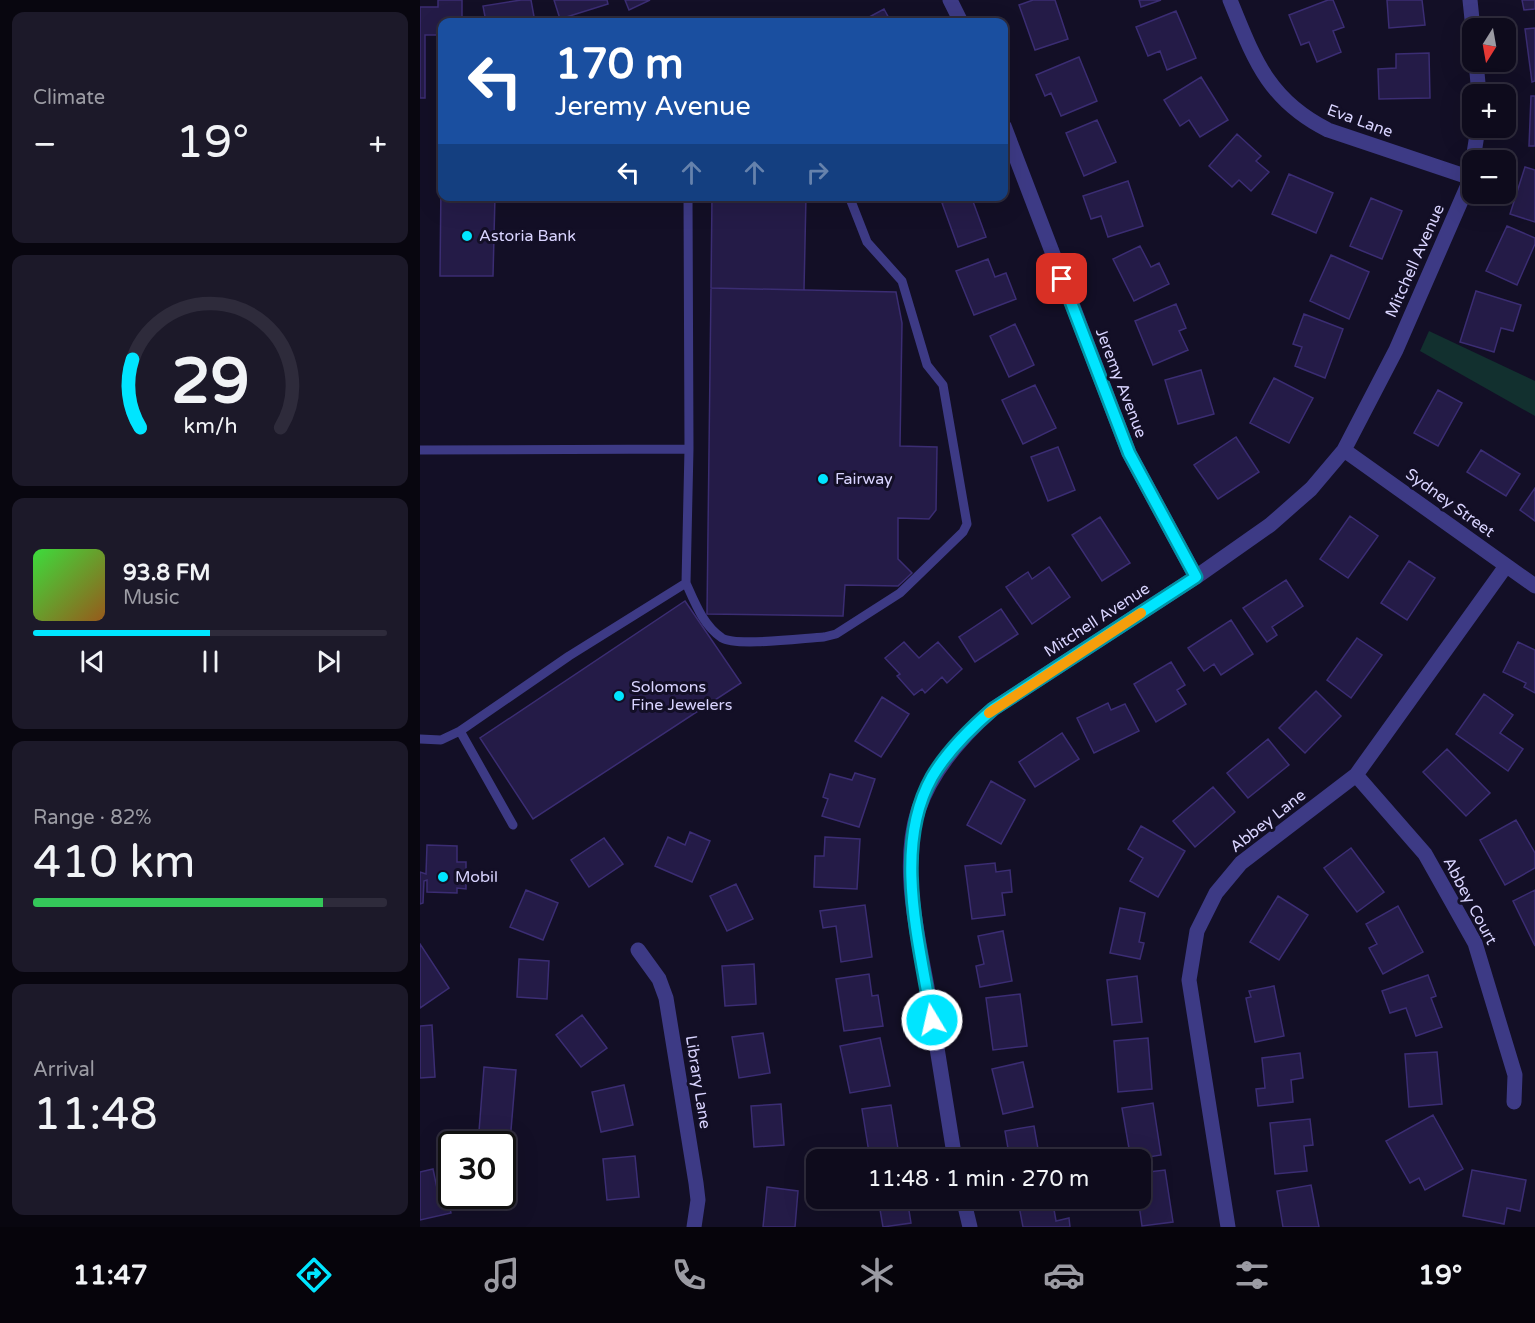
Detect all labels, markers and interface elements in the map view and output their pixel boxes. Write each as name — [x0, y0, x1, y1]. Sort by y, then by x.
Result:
north arrow — [1462, 18, 1516, 72]
map controls — [1462, 18, 1516, 204]
text: 170 m — [555, 39, 684, 90]
icon: left — [456, 42, 534, 120]
button: + — [1462, 84, 1516, 138]
text: Climate — [33, 86, 105, 110]
text: Jeremy Avenue — [555, 90, 751, 123]
street label: Eva Lane — [1324, 100, 1396, 142]
text: 19° — [176, 116, 249, 170]
text: − — [33, 125, 57, 164]
text: + — [368, 125, 387, 164]
button: − — [1462, 150, 1516, 204]
icon: left — [612, 156, 645, 189]
icon: ahead — [675, 156, 708, 189]
icon: ahead — [738, 156, 771, 189]
icon: right — [801, 156, 834, 189]
street label: Mitchell Avenue — [1381, 201, 1449, 321]
place label: Astoria Bank — [479, 226, 576, 246]
marker: Astoria Bank — [460, 229, 474, 243]
pin — [1036, 253, 1087, 304]
icon: arrive — [1045, 262, 1078, 295]
street label: Jeremy Avenue — [1091, 325, 1151, 441]
text: 29 — [171, 345, 249, 420]
text: km/h — [183, 413, 237, 439]
street label: Sydney Street — [1402, 464, 1498, 542]
place label: Fairway — [835, 469, 893, 489]
marker: Fairway — [816, 472, 830, 486]
text: 93.8 FM — [123, 560, 210, 586]
street label: Mitchell Avenue — [1040, 578, 1154, 662]
text: Music — [123, 586, 179, 610]
icon: previous — [76, 645, 109, 678]
icon: pause — [194, 645, 227, 678]
icon: next — [312, 645, 345, 678]
place label: Solomons Fine Jewelers — [631, 677, 732, 715]
marker: Solomons Fine Jewelers — [612, 689, 626, 703]
street label: Abbey Lane — [1226, 785, 1310, 857]
text: Range · 82% — [33, 806, 152, 830]
text: 410 km — [33, 836, 195, 890]
street label: Abbey Court — [1439, 854, 1501, 948]
place label: Mobil — [455, 867, 498, 887]
marker: Mobil — [436, 870, 450, 884]
position arrow — [900, 988, 964, 1052]
street label: Library Lane — [681, 1034, 715, 1130]
text: Arrival — [33, 1058, 95, 1082]
text: 11:48 — [33, 1088, 158, 1142]
speed limit sign: 30 — [438, 1131, 516, 1209]
text: 11:48 · 1 min · 270 m — [868, 1166, 1089, 1192]
icon: directions — [293, 1254, 335, 1296]
icon: music — [481, 1254, 523, 1296]
icon: phone — [668, 1254, 710, 1296]
icon: climate — [856, 1254, 898, 1296]
icon: car — [1043, 1254, 1085, 1296]
icon: filters — [1231, 1254, 1273, 1296]
text: 11:47 — [73, 1259, 148, 1292]
text: 19° — [1418, 1259, 1462, 1292]

